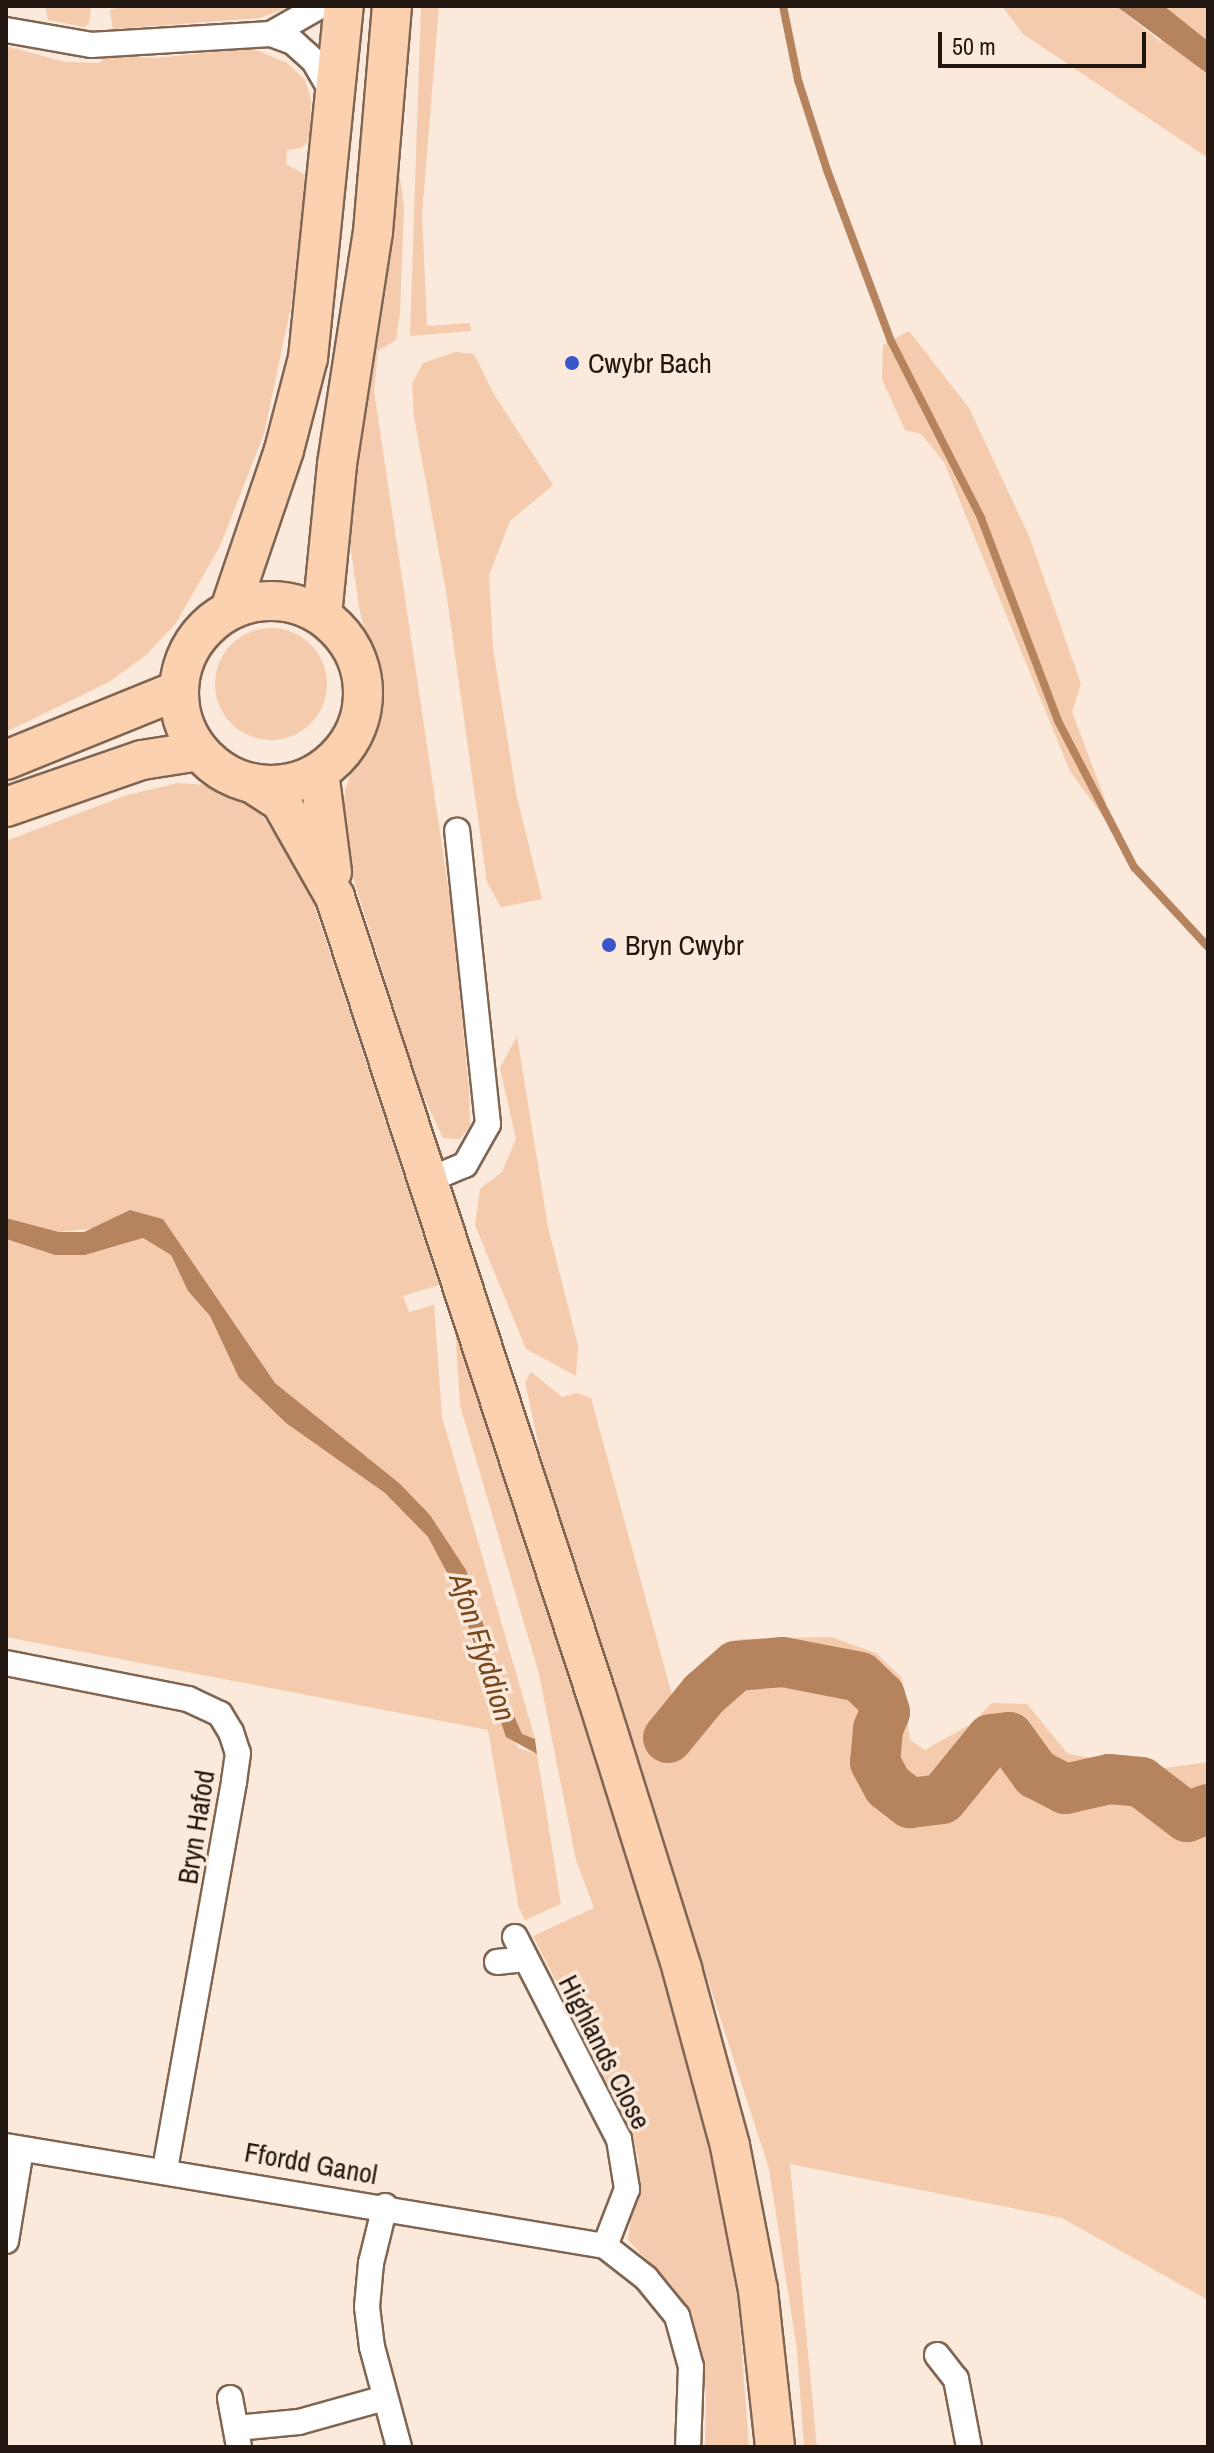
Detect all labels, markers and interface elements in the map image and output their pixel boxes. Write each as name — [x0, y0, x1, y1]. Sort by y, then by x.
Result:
scale bar — [942, 16, 1150, 66]
text: 50 m — [952, 30, 996, 62]
place label: Cwybr Bach — [588, 346, 712, 380]
marker: Cwybr Bach — [563, 354, 581, 372]
place label: Bryn Cwybr — [625, 928, 744, 962]
marker: Bryn Cwybr — [600, 936, 618, 954]
water label: Afon Ffyddion — [442, 1569, 524, 1725]
street label: Bryn Hafod — [170, 1768, 222, 1886]
street label: Highlands Close — [552, 1969, 658, 2135]
street label: Ffordd Ganol — [242, 2135, 380, 2191]

